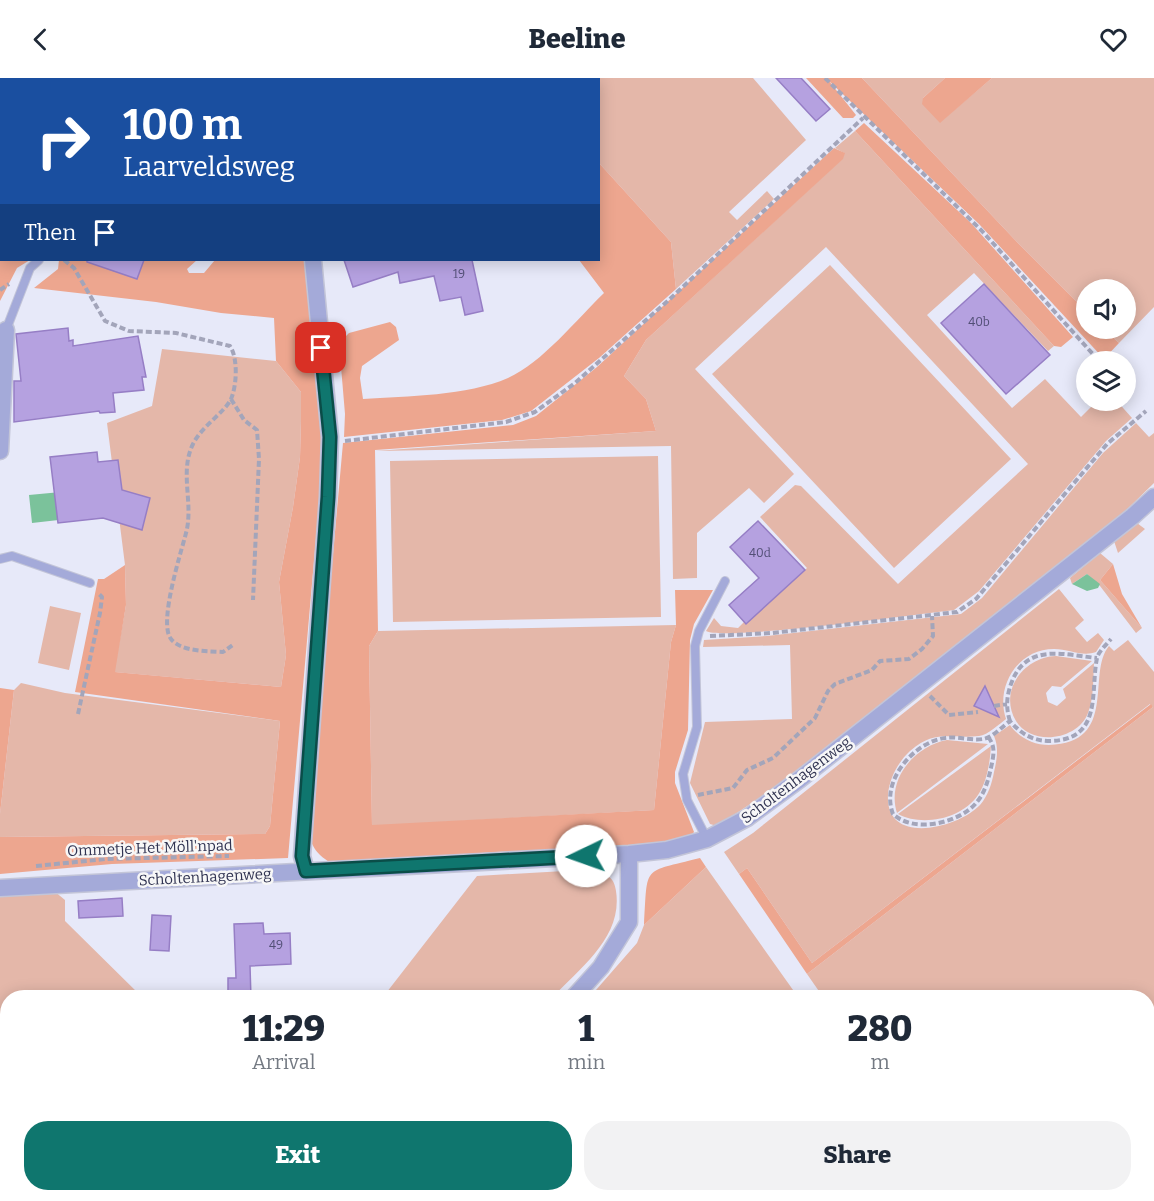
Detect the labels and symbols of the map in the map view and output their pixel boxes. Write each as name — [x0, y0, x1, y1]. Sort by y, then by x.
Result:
house number: 19 — [453, 267, 465, 281]
house number: 40b — [968, 315, 990, 329]
pin — [295, 322, 346, 373]
house number: 40d — [749, 546, 771, 560]
street label: Scholtenhagenweg — [738, 733, 854, 827]
position arrow — [554, 824, 618, 888]
street label: Ommetje Het Möll'npad — [67, 836, 233, 860]
street label: Scholtenhagenweg — [138, 865, 272, 889]
house number: 49 — [269, 938, 283, 952]

